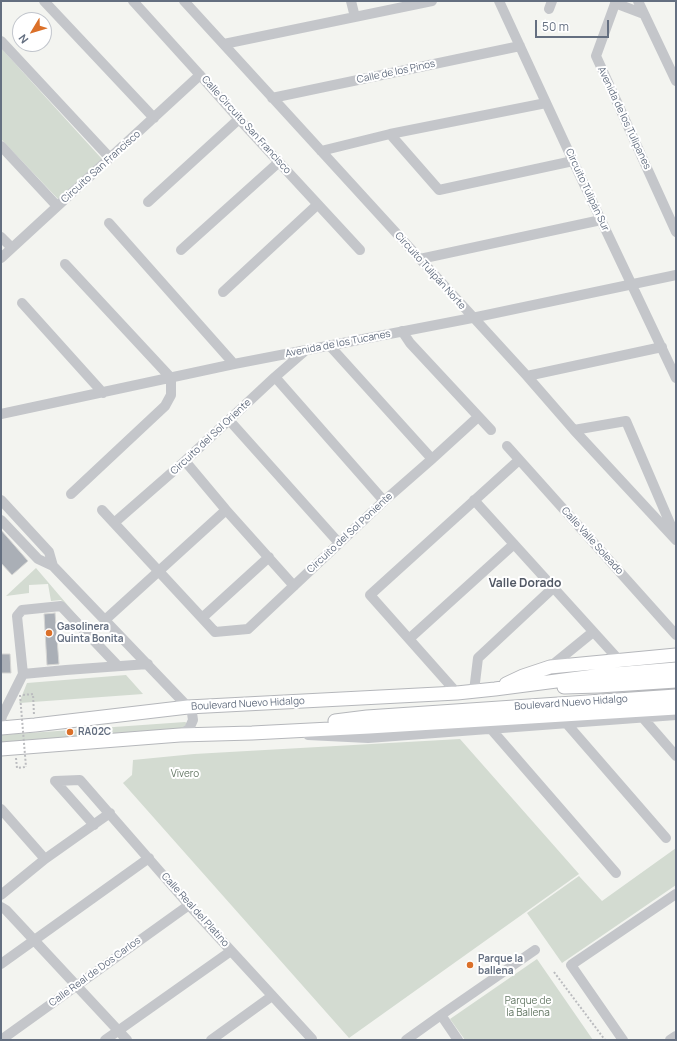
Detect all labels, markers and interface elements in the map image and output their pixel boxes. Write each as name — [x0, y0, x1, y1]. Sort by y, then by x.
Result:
north arrow — [12, 12, 52, 52]
scale bar — [537, 12, 611, 38]
text: 50 m — [542, 18, 569, 35]
text: N — [15, 31, 31, 47]
street label: Calle de los Pinos — [356, 58, 436, 86]
street label: Avenida de los Tulipanes — [595, 65, 653, 171]
street label: Calle Circuito San Francisco — [199, 74, 293, 176]
street label: Circuito San Francisco — [59, 128, 143, 206]
street label: Circuito Tulipán Sur — [563, 147, 611, 233]
street label: Circuito Tulipán Norte — [392, 230, 468, 312]
street label: Avenida de los Tucanes — [284, 328, 392, 360]
street label: Circuito del Sol Oriente — [168, 397, 254, 477]
street label: Circuito del Sol Poniente — [305, 490, 395, 576]
street label: Calle Valle Soleado — [559, 505, 625, 577]
district label: Valle Dorado — [489, 577, 561, 591]
place label: Gasolinera Quinta Bonita — [57, 621, 124, 644]
marker: Gasolinera Quinta Bonita — [44, 628, 54, 638]
street label: Boulevard Nuevo Hidalgo — [514, 693, 628, 713]
street label: Boulevard Nuevo Hidalgo — [191, 695, 305, 713]
place label: RA02C — [78, 726, 111, 738]
marker: RA02C — [65, 727, 75, 737]
park label: Vivero — [171, 768, 199, 780]
street label: Calle Real del Platino — [159, 871, 231, 949]
street label: Calle Real de Dos Carlos — [47, 935, 143, 1009]
place label: Parque la ballena — [478, 953, 523, 976]
marker: Parque la ballena — [465, 960, 475, 970]
park label: Parque de la Ballena — [505, 995, 551, 1018]

